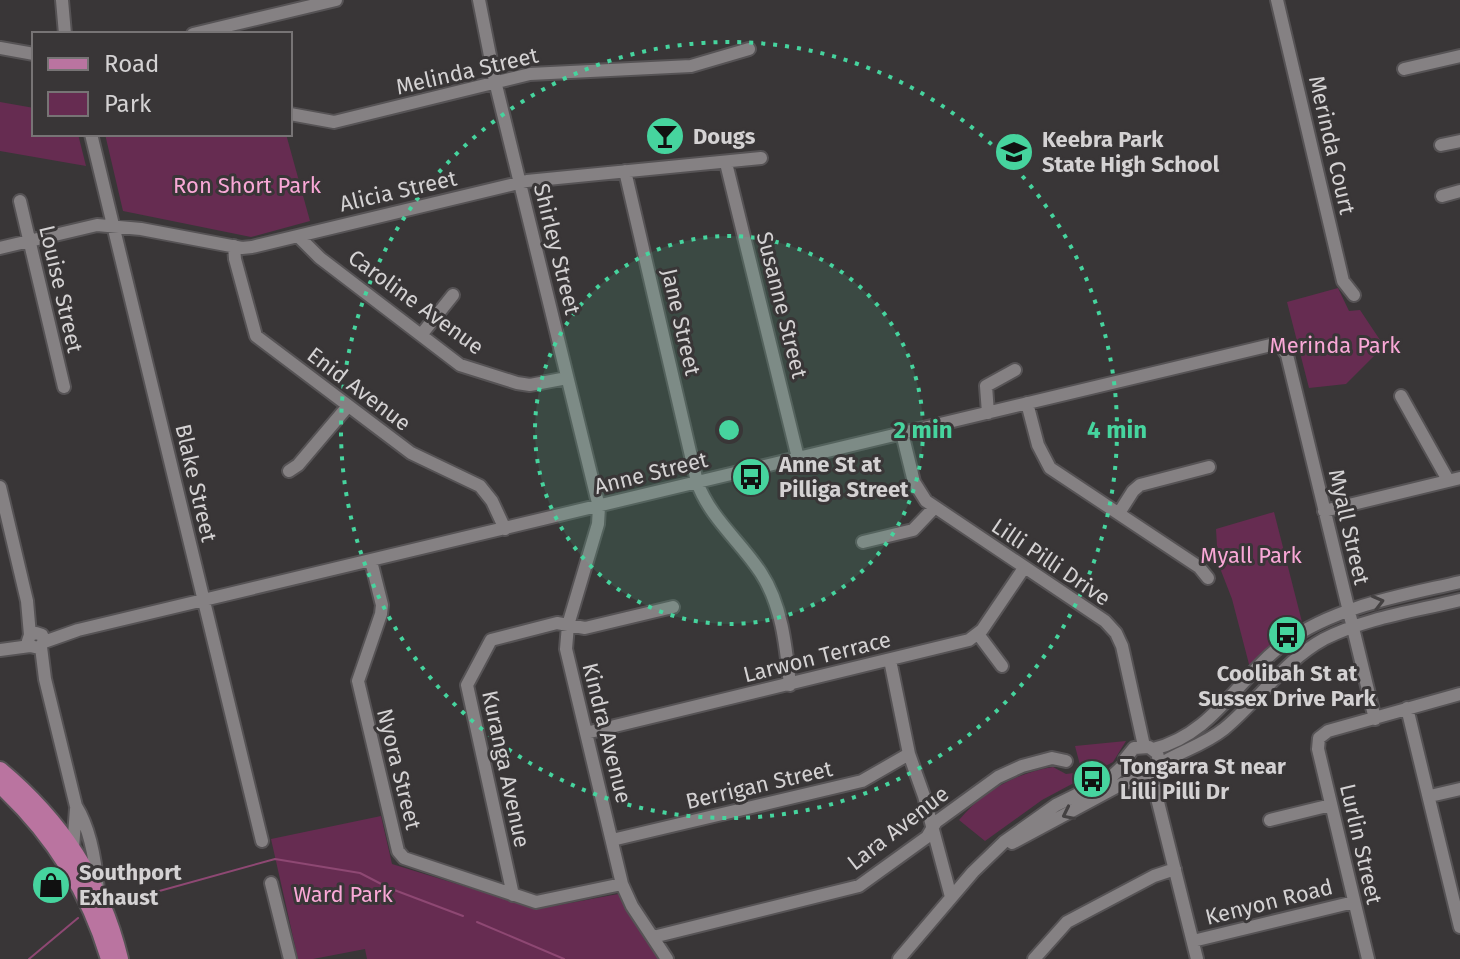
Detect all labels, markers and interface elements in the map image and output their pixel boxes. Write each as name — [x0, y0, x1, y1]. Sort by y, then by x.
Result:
legend — [32, 32, 292, 136]
street label: Melinda Street — [393, 41, 541, 100]
text: Road — [104, 50, 159, 78]
street label: Merinda Court — [1303, 73, 1361, 217]
text: Park — [104, 90, 152, 118]
bar icon: Dougs — [644, 115, 686, 157]
place label: Dougs — [693, 123, 756, 150]
place label: Keebra Park State High School — [1042, 126, 1220, 178]
school or university icon: Keebra Park State High School — [993, 131, 1035, 173]
street label: Alicia Street — [337, 164, 459, 218]
park label: Ron Short Park — [173, 172, 322, 199]
street label: Shirley Street — [528, 181, 586, 317]
street label: Louise Street — [33, 223, 89, 355]
street label: Susanne Street — [751, 229, 813, 381]
street label: Caroline Avenue — [343, 244, 489, 360]
street label: Jane Street — [656, 266, 706, 378]
park label: Merinda Park — [1270, 332, 1401, 359]
street label: Enid Avenue — [302, 341, 416, 437]
centre of rings — [715, 416, 743, 444]
text: 2 min — [894, 416, 953, 444]
text: 4 min — [1087, 416, 1147, 444]
street label: Blake Street — [169, 421, 223, 545]
street label: Anne Street — [592, 446, 711, 500]
place label: Anne St at Pilliga Street — [778, 451, 909, 503]
bus stop icon: Anne St at Pilliga Street — [730, 456, 772, 498]
street label: Myall Street — [1323, 467, 1375, 587]
street label: Lilli Pilli Drive — [986, 512, 1116, 612]
park label: Myall Park — [1200, 542, 1302, 569]
one-way arrow — [1370, 595, 1384, 612]
bus stop icon: Coolibah St at Sussex Drive Park — [1266, 614, 1308, 656]
street label: Larwon Terrace — [740, 626, 894, 688]
street label: Kindra Avenue — [577, 660, 637, 806]
place label: Coolibah St at Sussex Drive Park — [1198, 660, 1377, 712]
street label: Kuranga Avenue — [476, 688, 536, 850]
street label: Nyora Street — [371, 706, 427, 832]
place label: Tongarra St near Lilli Pilli Dr — [1120, 753, 1286, 805]
street label: Berrigan Street — [683, 755, 835, 815]
bus stop icon: Tongarra St near Lilli Pilli Dr — [1071, 758, 1113, 800]
street label: Lara Avenue — [842, 780, 954, 876]
street label: Lurlin Street — [1334, 781, 1388, 907]
one-way arrow — [1061, 804, 1076, 820]
place label: Southport Exhaust — [79, 859, 182, 911]
shop icon: Southport Exhaust — [30, 864, 72, 906]
street label: Kenyon Road — [1202, 873, 1336, 931]
park label: Ward Park — [293, 881, 394, 908]

